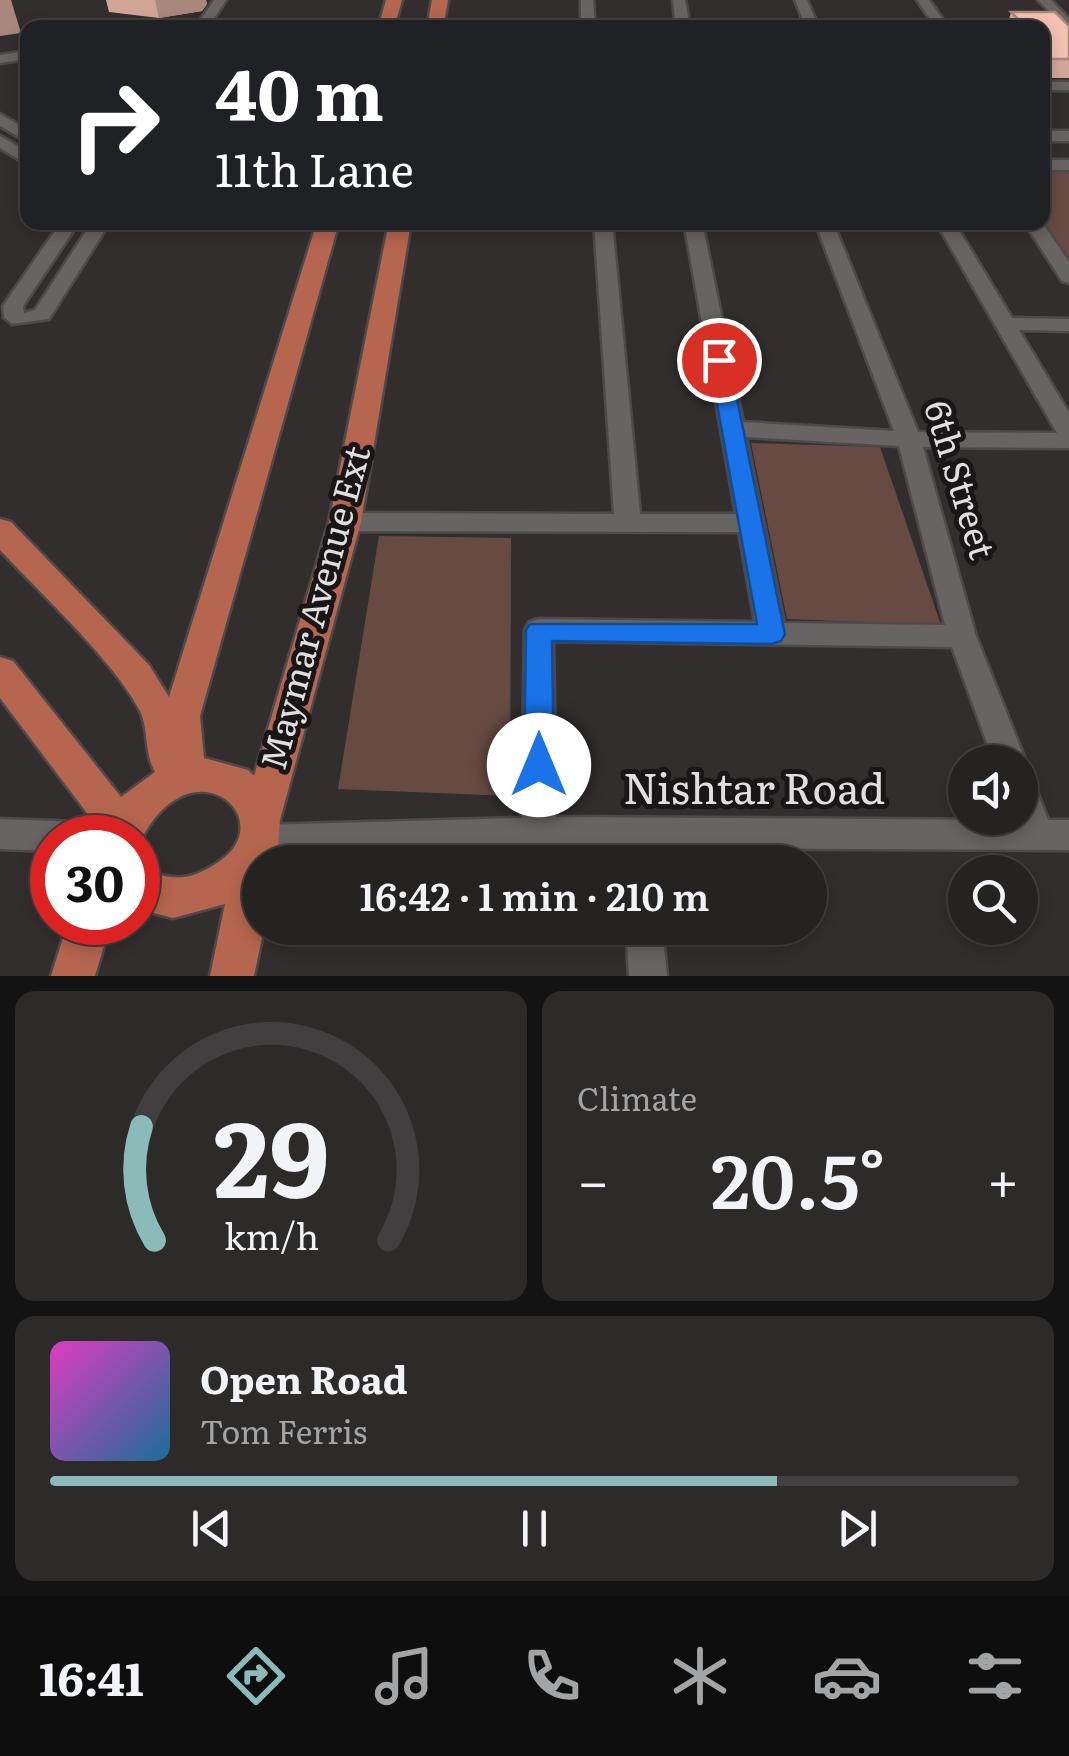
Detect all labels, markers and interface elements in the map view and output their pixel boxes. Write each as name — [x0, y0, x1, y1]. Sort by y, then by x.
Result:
text: 40 m — [215, 39, 384, 143]
icon: right — [50, 60, 180, 190]
text: 11th Lane — [215, 134, 414, 201]
pin — [677, 318, 762, 403]
icon: arrive — [692, 333, 747, 388]
street label: 6th Street — [913, 393, 1011, 565]
street label: Maymar Avenue Ext — [245, 440, 381, 775]
position arrow — [487, 713, 591, 817]
map controls — [948, 745, 1038, 945]
button: sound — [948, 745, 1038, 835]
street label: Nishtar Road — [623, 755, 885, 817]
speed limit sign: 30 — [30, 815, 160, 945]
button: search — [948, 855, 1038, 945]
text: 16:42 · 1 min · 210 m — [360, 866, 709, 923]
text: Climate — [577, 1073, 697, 1121]
text: 29 — [213, 1076, 329, 1230]
text: 20.5° — [711, 1121, 885, 1232]
text: − — [577, 1137, 609, 1219]
text: + — [987, 1137, 1019, 1219]
text: km/h — [223, 1208, 319, 1261]
text: Open Road — [200, 1349, 408, 1406]
text: Tom Ferris — [200, 1406, 367, 1454]
icon: previous — [184, 1501, 239, 1556]
icon: pause — [507, 1501, 562, 1556]
icon: next — [830, 1501, 885, 1556]
icon: directions — [221, 1641, 291, 1711]
icon: music — [369, 1641, 439, 1711]
icon: phone — [517, 1641, 587, 1711]
icon: climate — [665, 1641, 735, 1711]
icon: car — [812, 1641, 882, 1711]
icon: filters — [960, 1641, 1030, 1711]
text: 16:41 — [39, 1643, 144, 1710]

